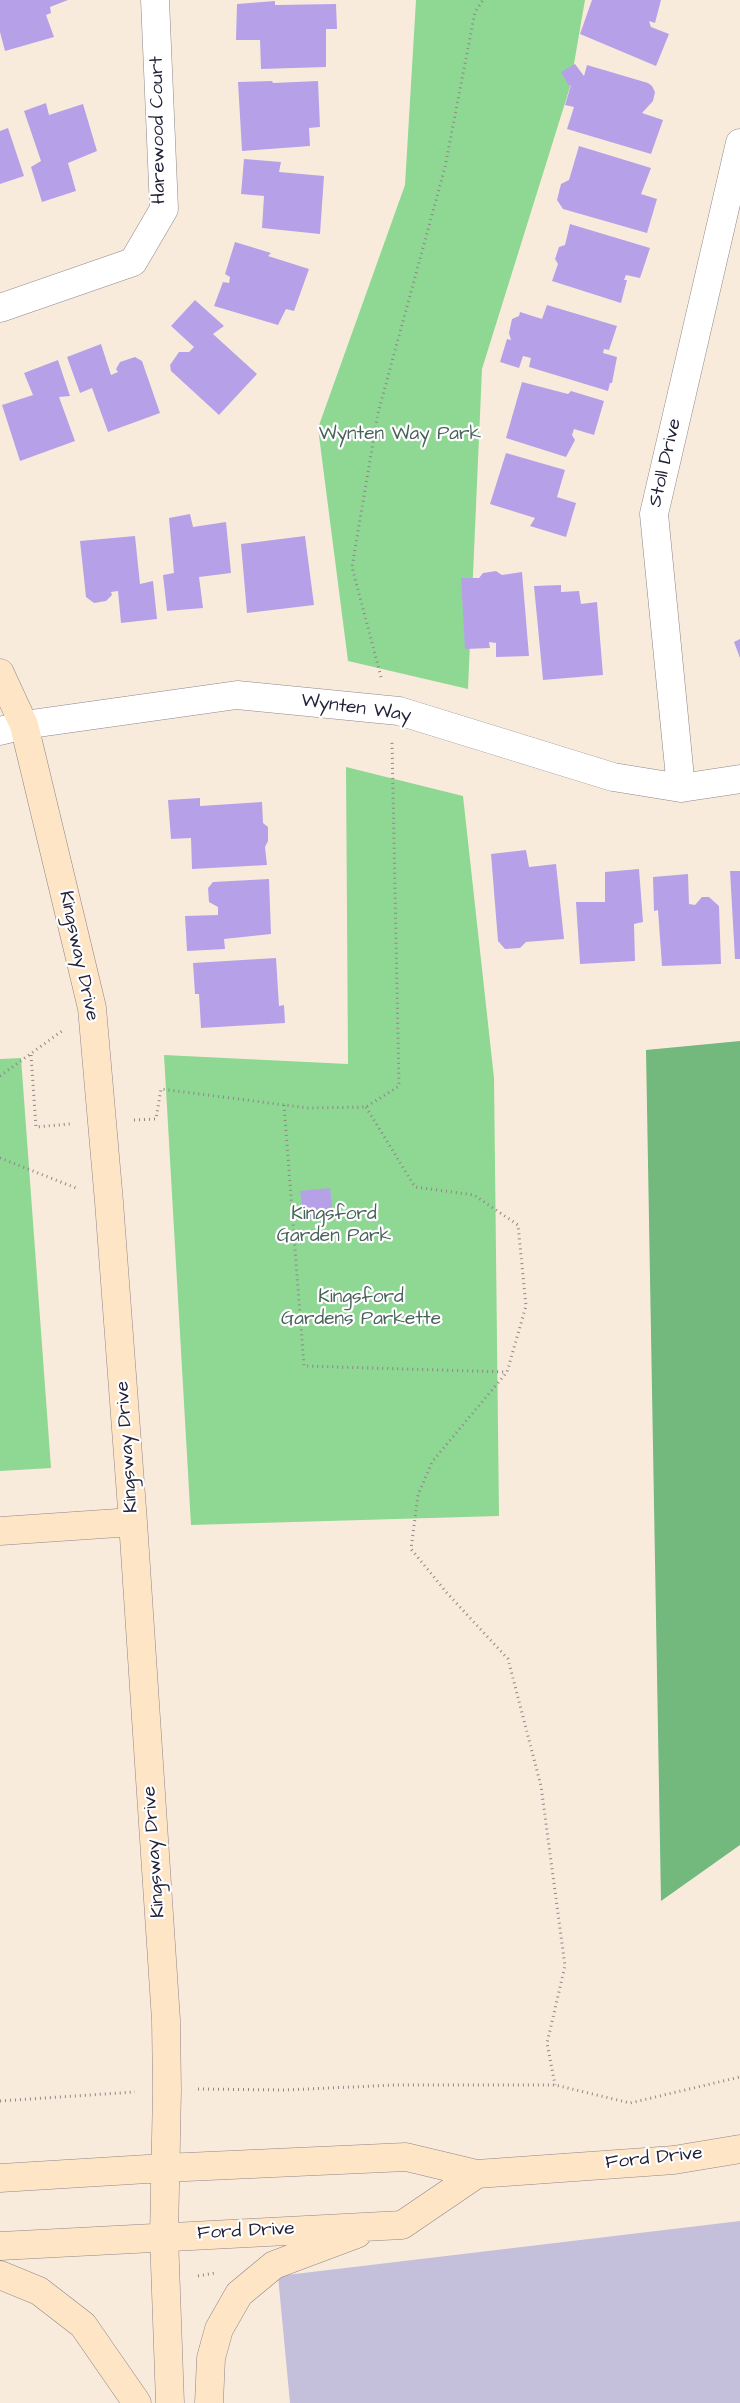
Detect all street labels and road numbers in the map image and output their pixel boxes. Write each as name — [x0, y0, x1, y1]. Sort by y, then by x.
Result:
street label: Harewood Court — [146, 56, 172, 204]
street label: Stoll Drive — [645, 417, 687, 509]
street label: Wynten Way — [300, 690, 412, 728]
street label: Kingsway Drive — [53, 889, 103, 1023]
street label: Kingsway Drive — [112, 1380, 144, 1514]
street label: Kingsway Drive — [139, 1785, 171, 1919]
street label: Ford Drive — [604, 2143, 704, 2175]
street label: Ford Drive — [197, 2218, 295, 2246]

